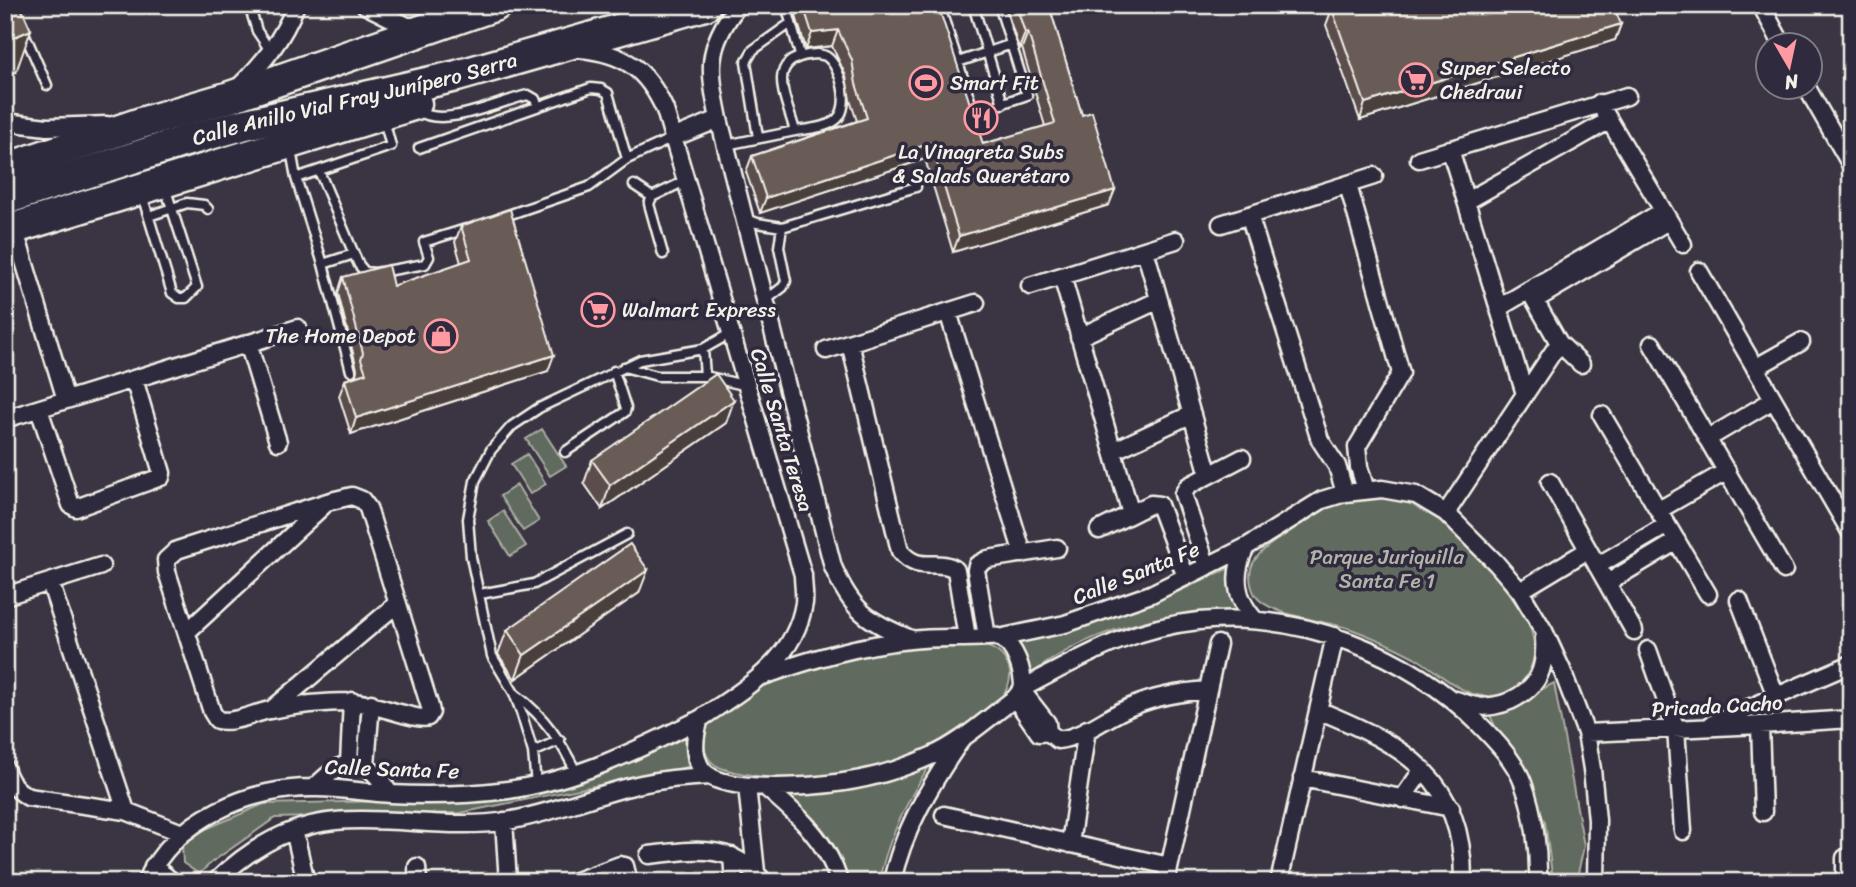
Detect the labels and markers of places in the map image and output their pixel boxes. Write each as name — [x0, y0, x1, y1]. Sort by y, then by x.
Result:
place label: Super Selecto Chedraui — [1440, 49, 1571, 111]
supermarket icon: Super Selecto Chedraui — [1397, 61, 1435, 99]
sports icon: Smart Fit — [907, 64, 945, 102]
place label: Smart Fit — [950, 64, 1039, 102]
restaurant icon: La Vinagreta Subs & Salads Querétaro — [962, 99, 1000, 137]
place label: La Vinagreta Subs & Salads Querétaro — [892, 133, 1070, 195]
supermarket icon: Walmart Express — [579, 291, 617, 329]
place label: Walmart Express — [622, 291, 776, 329]
place label: The Home Depot — [266, 317, 416, 355]
shop icon: The Home Depot — [422, 317, 460, 355]

